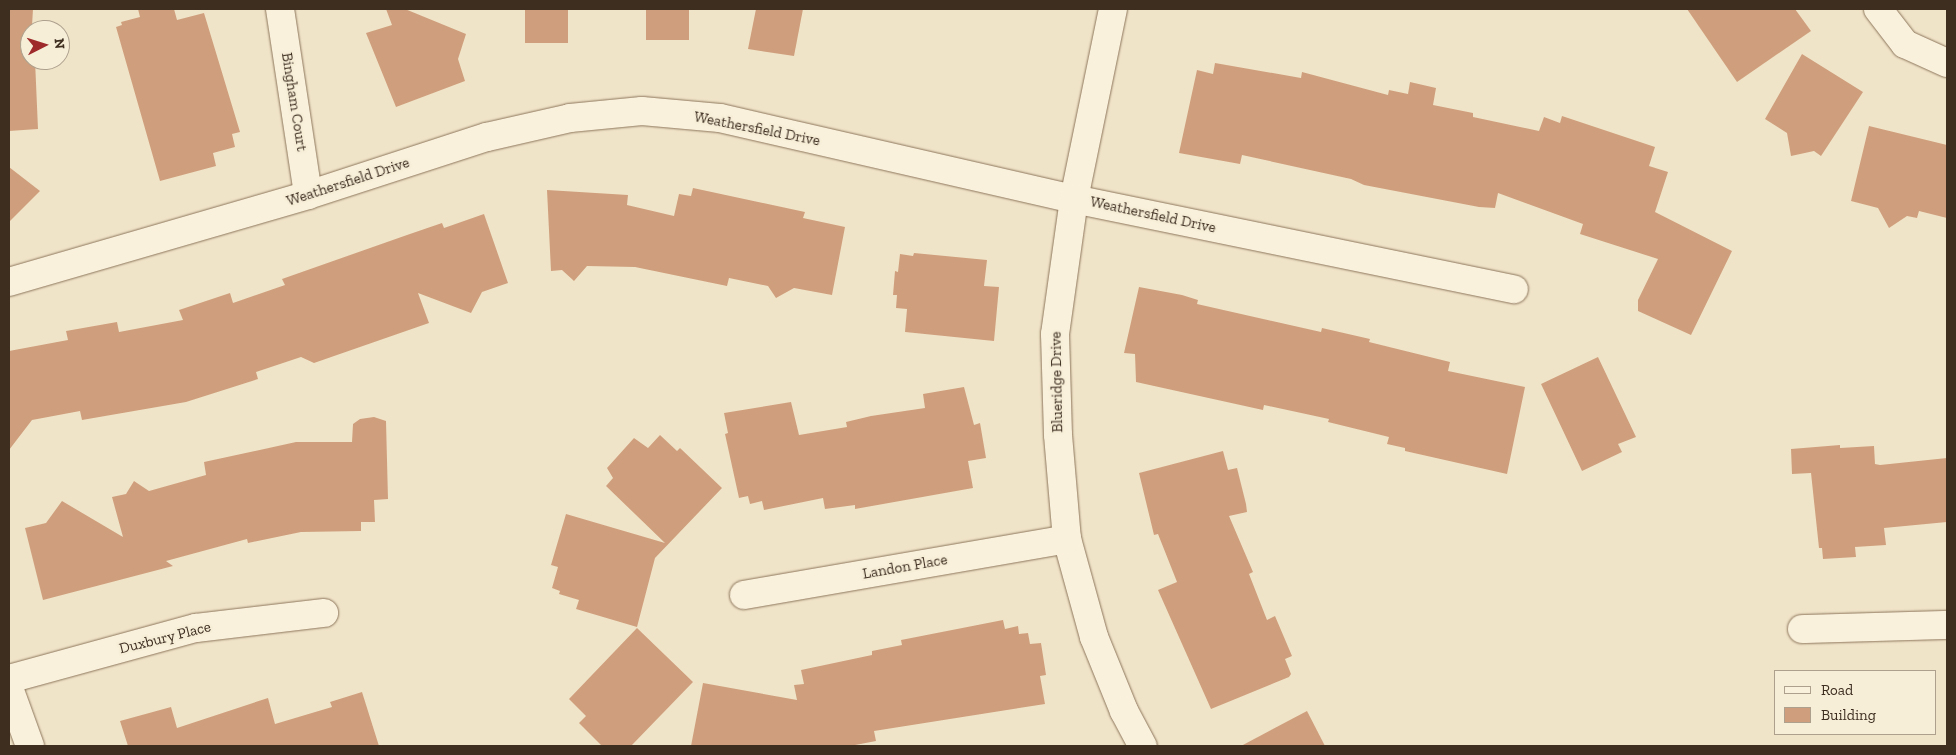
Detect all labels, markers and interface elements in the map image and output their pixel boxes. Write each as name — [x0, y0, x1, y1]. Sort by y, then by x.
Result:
north arrow — [20, 20, 70, 70]
text: N — [51, 38, 68, 50]
street label: Bingham Court — [277, 51, 311, 153]
street label: Weathersfield Drive — [692, 108, 822, 150]
street label: Weathersfield Drive — [284, 154, 412, 210]
street label: Weathersfield Drive — [1089, 193, 1217, 237]
street label: Blueridge Drive — [1047, 331, 1067, 433]
street label: Landon Place — [861, 551, 949, 583]
street label: Duxbury Place — [117, 618, 213, 658]
legend — [1774, 670, 1936, 735]
text: Road — [1821, 681, 1853, 699]
text: Building — [1821, 706, 1876, 724]

